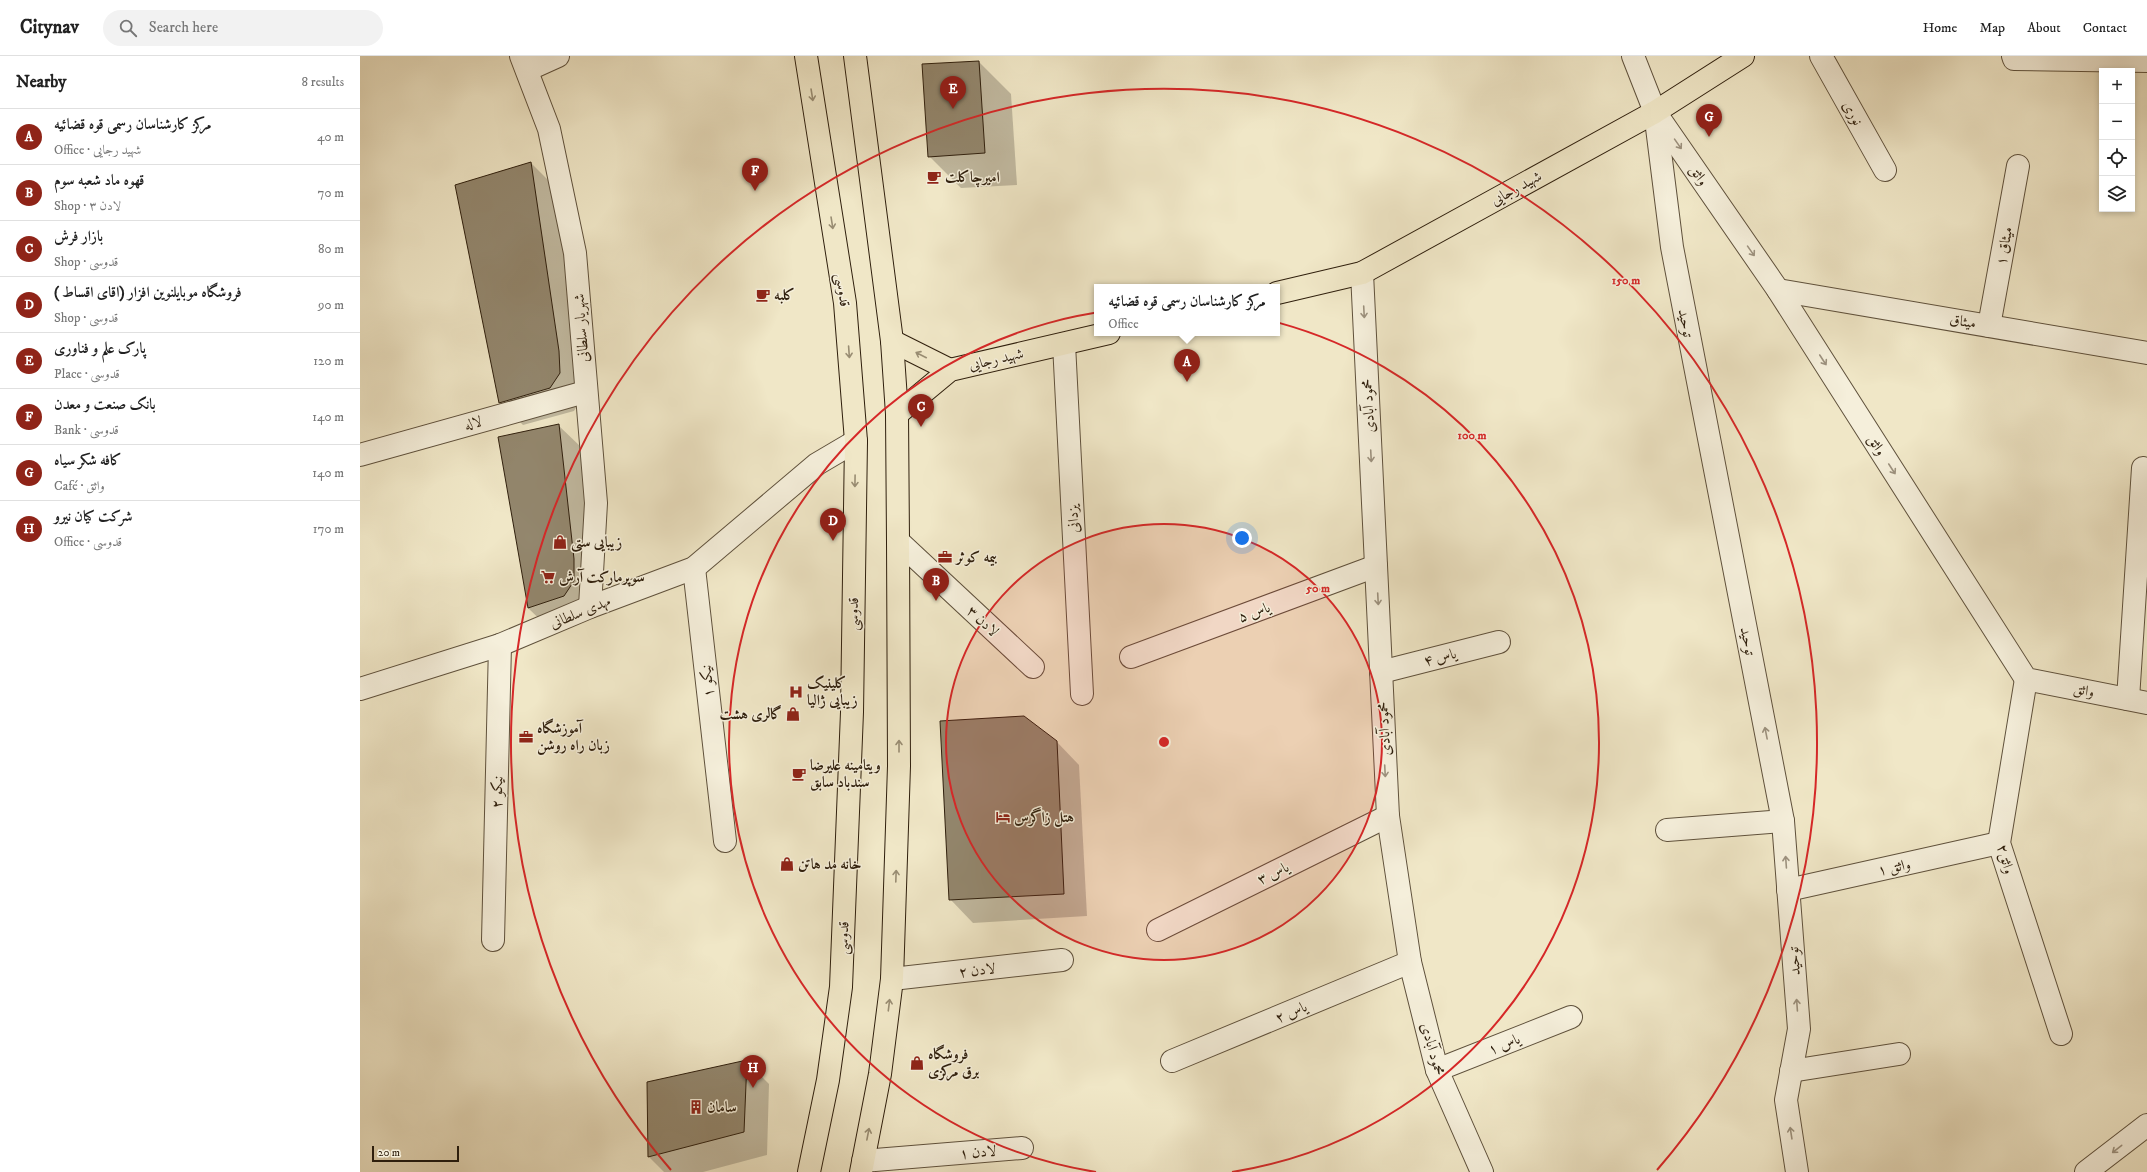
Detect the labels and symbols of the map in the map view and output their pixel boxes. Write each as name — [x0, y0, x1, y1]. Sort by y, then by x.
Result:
pin: E — [940, 76, 966, 109]
one-way arrow — [808, 88, 816, 101]
street label: نوری — [1838, 97, 1867, 129]
pin: G — [1696, 104, 1722, 137]
one-way arrow — [1674, 138, 1682, 149]
pin: F — [742, 158, 768, 191]
street label: واثق — [1685, 161, 1712, 189]
street label: شهید رجایی — [1487, 167, 1545, 210]
place label: امیرچاکلت — [945, 168, 1000, 188]
cafe icon: امیرچاکلت — [926, 169, 942, 185]
one-way arrow — [829, 216, 837, 229]
street label: میثاق ۱ — [1992, 225, 2017, 267]
one-way arrow — [1747, 245, 1755, 256]
street label: قدوسی — [830, 272, 854, 308]
text: 150 m — [1612, 273, 1640, 288]
place label: کلبه — [774, 286, 795, 305]
cafe icon: کلبه — [755, 287, 771, 303]
street label: شهریار سلطانی — [570, 293, 593, 363]
one-way arrow — [1360, 305, 1367, 318]
street label: توحید — [1673, 307, 1698, 339]
street label: میثاق — [1948, 310, 1978, 333]
street label: شهید رجایی — [967, 344, 1025, 375]
one-way arrow — [845, 345, 853, 358]
pin: A — [1174, 349, 1200, 382]
one-way arrow — [915, 351, 927, 358]
one-way arrow — [1818, 354, 1827, 365]
street label: محمود آبادی — [1358, 378, 1379, 433]
pin: C — [908, 394, 934, 427]
street label: لاله — [462, 412, 484, 435]
text: 100 m — [1458, 428, 1486, 443]
street label: واثق — [1863, 431, 1890, 459]
one-way arrow — [1367, 449, 1374, 462]
one-way arrow — [1889, 463, 1897, 475]
one-way arrow — [851, 474, 859, 487]
street label: یزدانی — [1063, 503, 1084, 534]
pin: D — [820, 508, 846, 541]
your location — [1232, 528, 1252, 548]
place label: زیبایی ستی — [571, 533, 622, 553]
shop icon: زیبایی ستی — [552, 534, 568, 550]
place label: بیمه کوثر — [954, 548, 997, 567]
office icon: بیمه کوثر — [937, 549, 953, 565]
place label: سوپرمارکت آرش — [559, 568, 645, 587]
pin: B — [923, 568, 949, 601]
supermarket icon: سوپرمارکت آرش — [540, 569, 556, 585]
text: 50 m — [1305, 581, 1330, 596]
street label: مهدی سلطانی — [547, 592, 614, 633]
one-way arrow — [1374, 592, 1381, 605]
street label: قدوسی — [844, 597, 864, 631]
street label: یاس ۵ — [1235, 597, 1274, 627]
street label: لادن ۳ — [963, 602, 1003, 641]
street label: توحید — [1735, 625, 1760, 657]
street label: یاس ۴ — [1422, 644, 1460, 671]
street label: نیکو ۱ — [696, 664, 719, 698]
place label: کلینیک زیبایی ژالیا — [807, 674, 858, 710]
street label: واثق — [2072, 679, 2096, 702]
hospital icon: کلینیک زیبایی ژالیا — [788, 684, 804, 700]
street label: محمود آبادی — [1374, 701, 1395, 756]
place label: گالری هشت — [720, 704, 782, 724]
shop icon: گالری هشت — [785, 706, 801, 722]
place label: آموزشگاه زبان راه روشن — [537, 718, 610, 756]
one-way arrow — [1761, 727, 1769, 740]
office icon: آموزشگاه زبان راه روشن — [518, 729, 534, 745]
centre of rings — [1157, 735, 1171, 749]
one-way arrow — [895, 740, 903, 753]
place label: ویتامینه علیرضا سندباد سابق — [810, 756, 881, 792]
one-way arrow — [1382, 764, 1389, 777]
cafe icon: ویتامینه علیرضا سندباد سابق — [791, 766, 807, 782]
street label: نیکو ۲ — [487, 775, 508, 809]
place label: هتل زاگرس — [1014, 807, 1074, 828]
hotel icon: هتل زاگرس — [995, 809, 1011, 825]
street label: واثق۲ — [1992, 842, 2019, 876]
place label: خانه مد هاتن — [798, 855, 861, 874]
street label: واثق ۱ — [1876, 855, 1912, 880]
shop icon: خانه مد هاتن — [779, 856, 795, 872]
one-way arrow — [1782, 856, 1789, 869]
street label: یاس ۳ — [1254, 857, 1293, 889]
one-way arrow — [892, 870, 899, 883]
street label: قدوسی — [833, 921, 855, 955]
street label: توحید — [1784, 946, 1805, 976]
street label: لادن ۲ — [958, 959, 996, 982]
street label: یاس ۲ — [1272, 997, 1311, 1028]
one-way arrow — [885, 999, 893, 1012]
one-way arrow — [1793, 999, 1801, 1012]
street label: محمود آبادی — [1416, 1021, 1449, 1078]
street label: یاس ۱ — [1485, 1029, 1524, 1059]
place label: فروشگاه برق مرکزی — [928, 1044, 980, 1081]
pin: H — [740, 1055, 766, 1088]
shop icon: فروشگاه برق مرکزی — [909, 1055, 925, 1071]
place label: سامان — [707, 1098, 737, 1117]
building icon: سامان — [688, 1099, 704, 1115]
one-way arrow — [1787, 1127, 1795, 1140]
one-way arrow — [865, 1128, 873, 1141]
street label: لادن ۱ — [959, 1141, 997, 1164]
scale bar — [372, 1144, 459, 1163]
one-way arrow — [2111, 1144, 2122, 1153]

